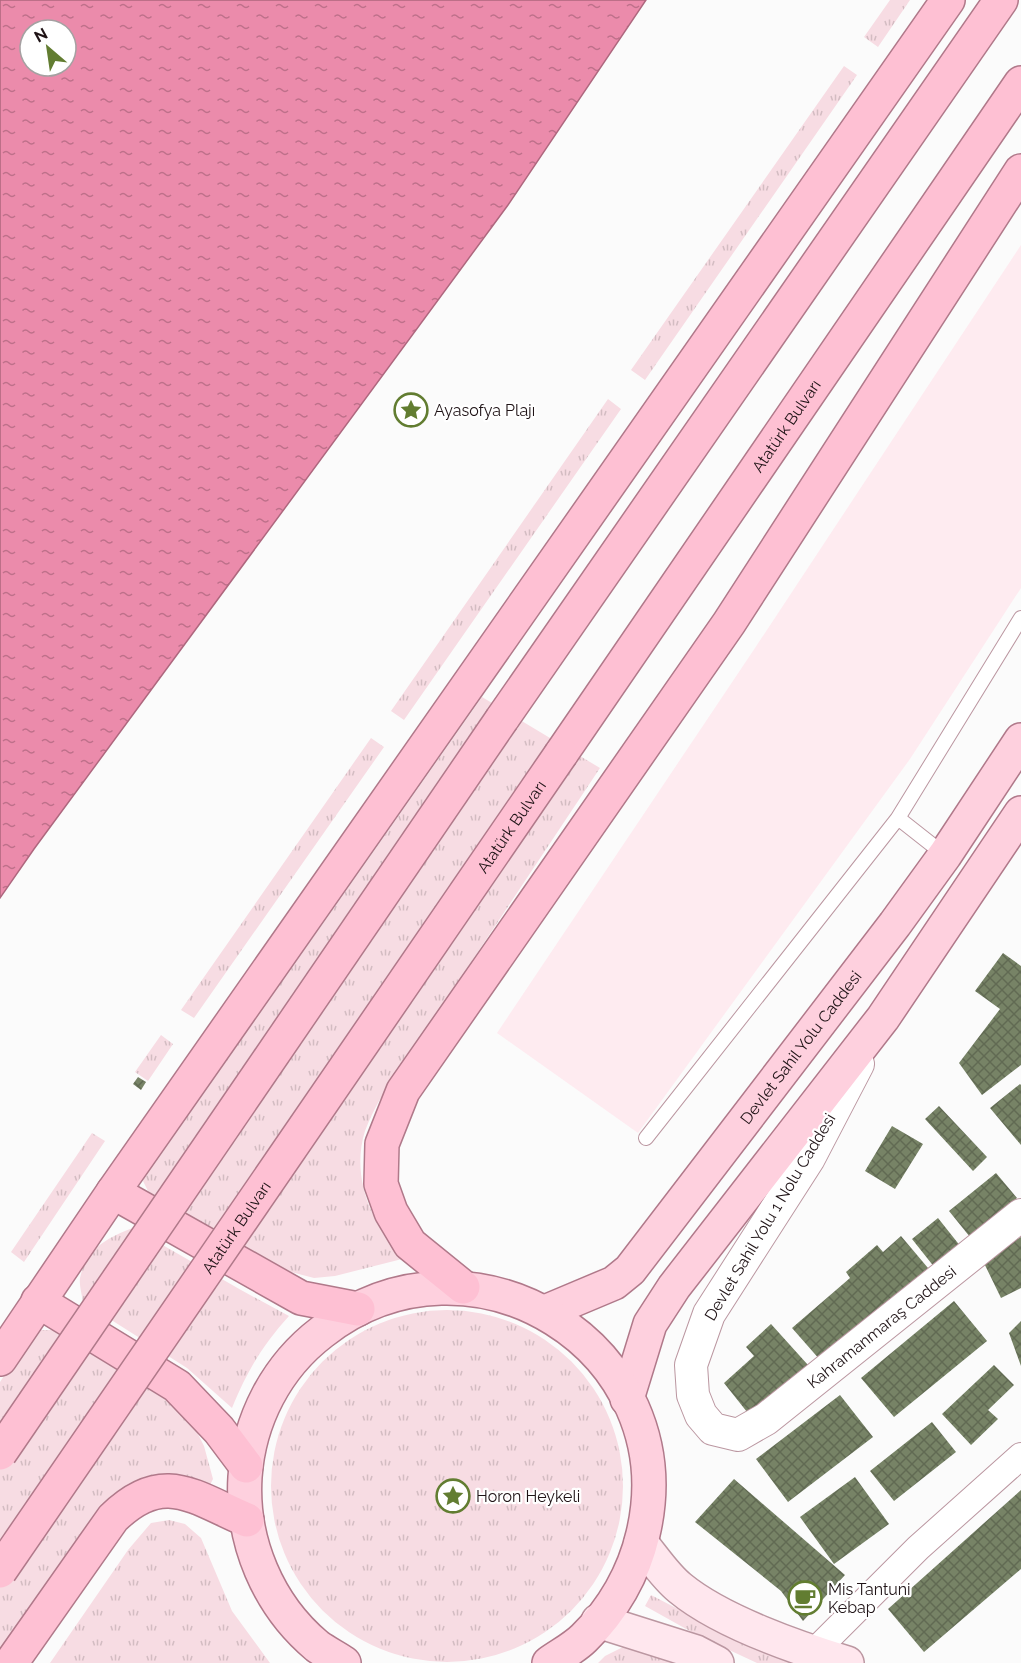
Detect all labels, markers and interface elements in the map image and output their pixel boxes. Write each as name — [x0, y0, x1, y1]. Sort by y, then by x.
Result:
north arrow — [18, 18, 78, 78]
text: N — [31, 24, 51, 47]
street label: Atatürk Bulvarı — [748, 376, 824, 476]
place icon: Ayasofya Plajı — [393, 392, 429, 428]
place label: Ayasofya Plajı — [434, 401, 535, 420]
street label: Atatürk Bulvarı — [473, 777, 550, 877]
street label: Devlet Sahil Yolu Caddesi — [736, 967, 865, 1128]
street label: Devlet Sahil Yolu 1 Nolu Caddesi — [701, 1110, 839, 1324]
street label: Atatürk Bulvarı — [198, 1177, 274, 1277]
street label: Kahramanmaraş Caddesi — [803, 1261, 960, 1392]
place icon: Horon Heykeli — [435, 1478, 471, 1514]
place label: Horon Heykeli — [476, 1487, 580, 1506]
cafe icon: Mis Tantuni Kebap — [787, 1580, 823, 1616]
place label: Mis Tantuni Kebap — [828, 1580, 911, 1617]

